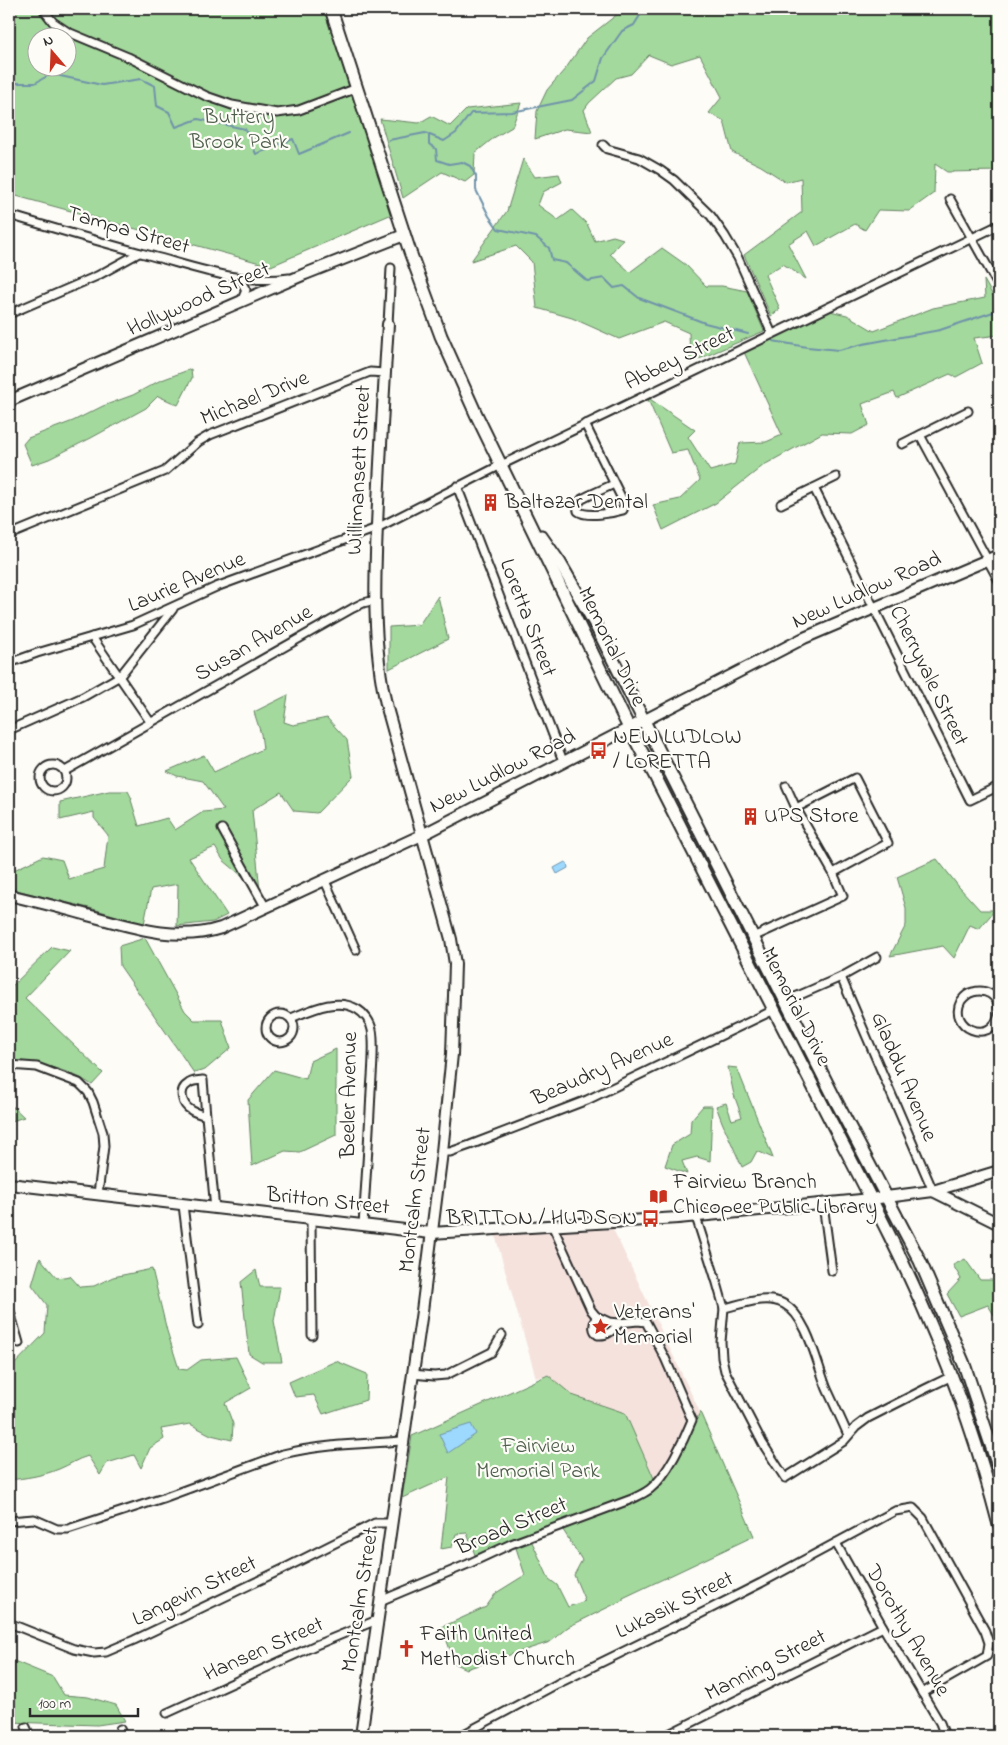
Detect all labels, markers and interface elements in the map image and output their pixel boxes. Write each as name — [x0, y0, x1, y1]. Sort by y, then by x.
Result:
north arrow — [28, 28, 78, 78]
text: N — [40, 30, 56, 53]
park label: Buttery Brook Park — [189, 102, 289, 159]
street label: Tampa Street — [63, 198, 194, 264]
street label: Hollywood Street — [122, 254, 277, 347]
street label: Abbey Street — [619, 318, 742, 400]
street label: Michael Drive — [196, 363, 314, 435]
street label: Willimansett Street — [340, 384, 380, 556]
place label: Baltazar Dental — [504, 487, 648, 519]
building icon: Baltazar Dental — [481, 493, 501, 513]
street label: Laurie Avenue — [123, 544, 251, 622]
street label: New Ludlow Road — [787, 544, 947, 638]
street label: Loretta Street — [490, 554, 564, 682]
street label: Memorial Drive — [568, 582, 654, 712]
street label: Susan Avenue — [189, 597, 319, 691]
street label: Cherryvale Street — [879, 600, 976, 753]
street label: New Ludlow Road — [424, 721, 582, 823]
place label: NEW LUDLOW / LORETTA — [613, 722, 742, 779]
bus stop icon: NEW LUDLOW / LORETTA — [589, 741, 609, 761]
place label: UPS Store — [764, 801, 859, 833]
building icon: UPS Store — [740, 807, 760, 827]
street label: Memorial Drive — [751, 942, 839, 1072]
street label: Gladdu Avenue — [861, 1007, 945, 1147]
street label: Beaudry Avenue — [526, 1024, 679, 1117]
street label: Beeler Avenue — [333, 1032, 367, 1159]
street label: Montcalm Street — [391, 1125, 441, 1275]
place label: Fairview Branch Chicopee Public Library — [672, 1167, 877, 1225]
street label: Britton Street — [264, 1180, 392, 1224]
library icon: Fairview Branch Chicopee Public Library — [649, 1186, 669, 1206]
place label: BRITTON / HUDSON — [445, 1203, 637, 1235]
bus stop icon: BRITTON / HUDSON — [641, 1209, 661, 1229]
place label: Veterans' Memorial — [613, 1297, 694, 1354]
place icon: Veterans' Memorial — [590, 1316, 610, 1336]
park label: Fairview Memorial Park — [476, 1431, 600, 1488]
street label: Broad Street — [450, 1489, 573, 1565]
street label: Montcalm Street — [334, 1525, 388, 1675]
street label: Langevin Street — [127, 1548, 264, 1637]
street label: Dorothy Avenue — [855, 1558, 958, 1703]
street label: Lukasik Street — [610, 1563, 740, 1648]
street label: Hansen Street — [199, 1609, 330, 1691]
place label: Faith United Methodist Church — [419, 1619, 575, 1676]
street label: Manning Street — [700, 1621, 833, 1711]
church icon: Faith United Methodist Church — [396, 1638, 416, 1658]
scale bar — [30, 1685, 138, 1717]
text: 100 m — [38, 1693, 71, 1715]

